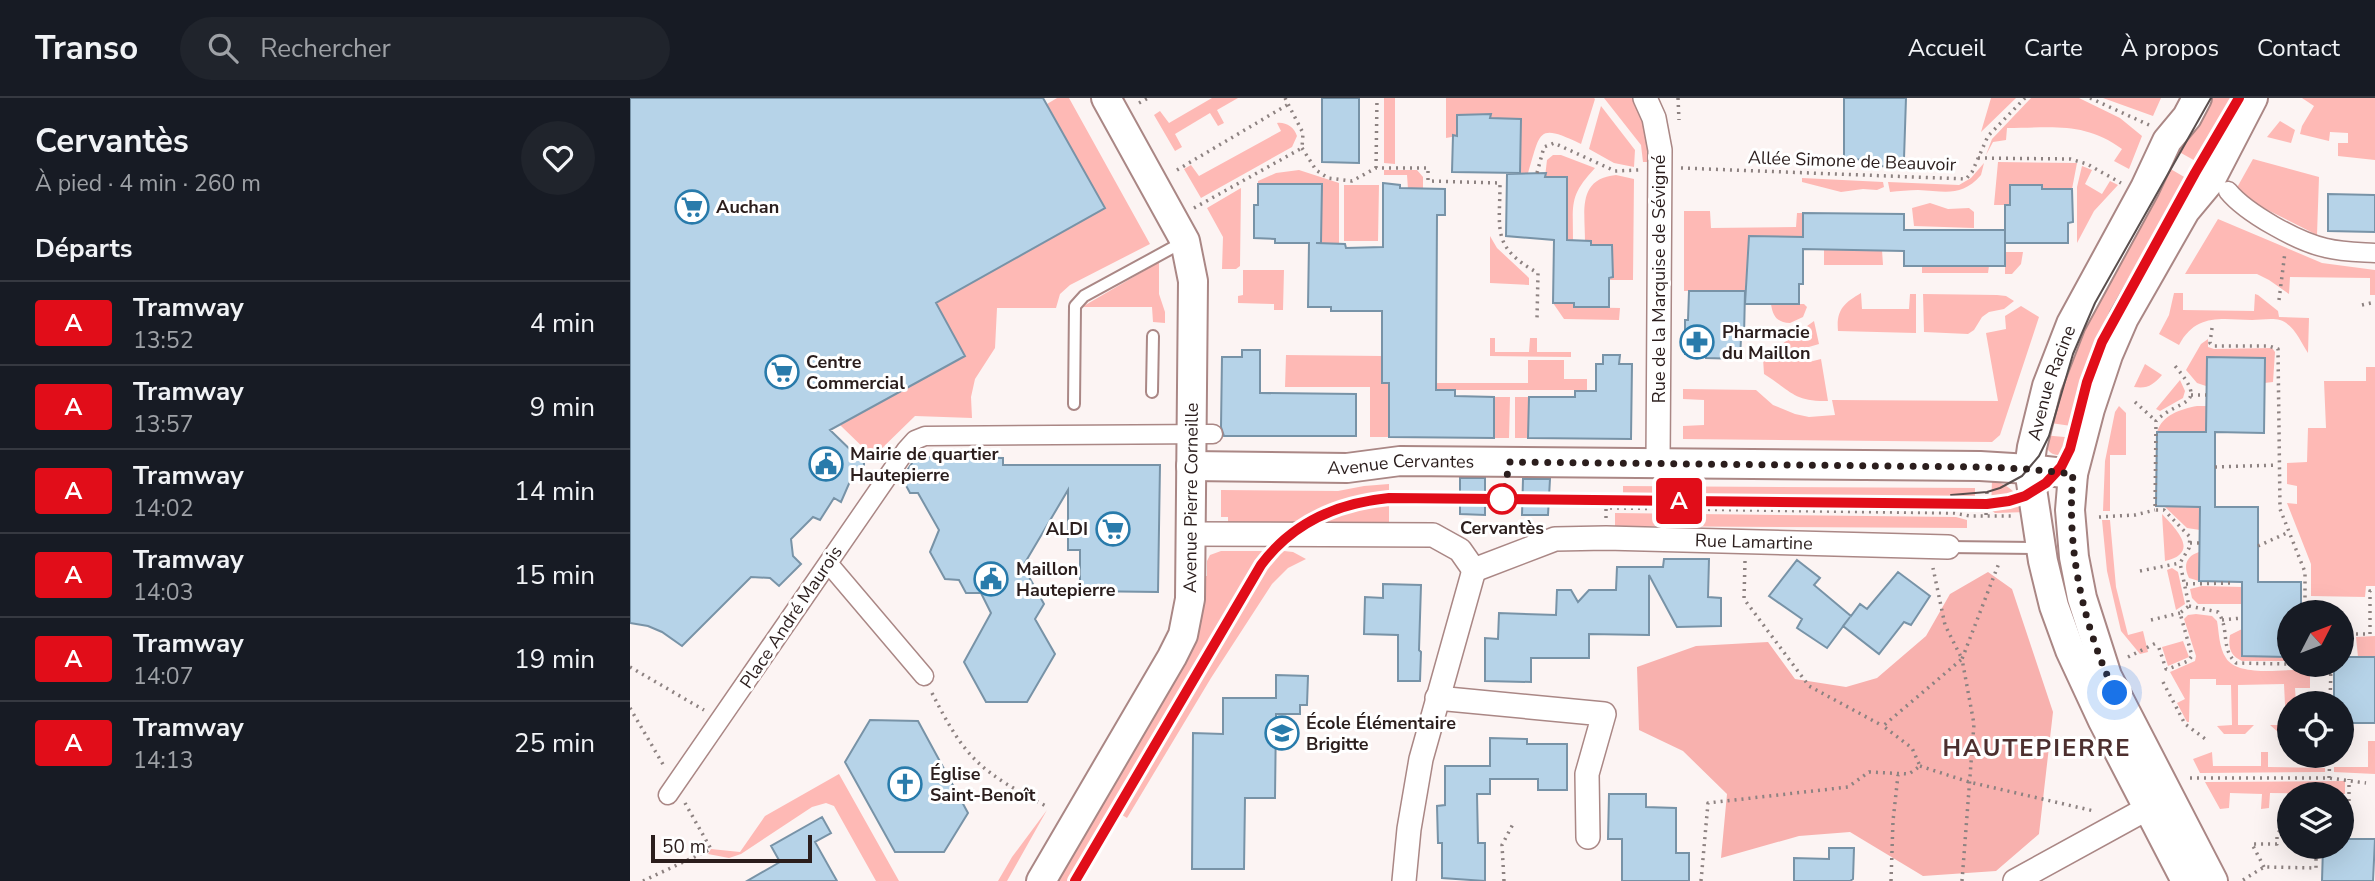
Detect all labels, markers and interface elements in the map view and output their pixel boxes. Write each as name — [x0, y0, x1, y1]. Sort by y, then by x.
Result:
search box — [180, 17, 670, 80]
text: Transo — [35, 26, 138, 71]
icon: search — [204, 29, 242, 67]
text: Rechercher — [260, 31, 391, 66]
text: Accueil — [1908, 32, 1986, 64]
text: Carte — [2024, 32, 2083, 64]
text: À propos — [2121, 32, 2219, 64]
text: Contact — [2257, 32, 2340, 64]
text: Cervantès — [35, 119, 189, 164]
button: heart — [521, 121, 595, 195]
street label: Allée Simone de Beauvoir — [1747, 145, 1957, 177]
street label: Rue de la Marquise de Sévigné — [1647, 155, 1671, 403]
text: À pied · 4 min · 260 m — [35, 168, 261, 199]
supermarket icon: Auchan — [673, 188, 711, 226]
place label: Auchan — [716, 195, 779, 219]
text: Départs — [35, 231, 132, 266]
text: Tramway — [133, 290, 244, 325]
text: 4 min — [530, 306, 595, 341]
text: A — [65, 307, 82, 339]
place label: Pharmacie du Maillon — [1722, 320, 1810, 365]
street label: Avenue Racine — [2022, 322, 2081, 443]
pharmacy icon: Pharmacie du Maillon — [1678, 323, 1716, 361]
text: 13:52 — [133, 325, 193, 356]
place label: Centre Commercial — [806, 350, 905, 395]
supermarket icon: Centre Commercial — [763, 353, 801, 391]
text: Tramway — [133, 374, 244, 409]
text: 9 min — [530, 390, 595, 425]
text: A — [65, 391, 82, 423]
street label: Avenue Pierre Corneille — [1178, 403, 1204, 593]
text: 13:57 — [133, 409, 193, 440]
place label: Mairie de quartier Hautepierre — [850, 442, 999, 487]
public building icon: Mairie de quartier Hautepierre — [807, 445, 845, 483]
street label: Avenue Cervantes — [1327, 448, 1474, 480]
text: Tramway — [133, 458, 244, 493]
text: 14 min — [514, 474, 595, 509]
text: A — [65, 475, 82, 507]
line badge: A — [1656, 478, 1702, 524]
marker: Cervantès — [1487, 484, 1517, 514]
text: A — [1670, 485, 1688, 517]
text: 14:02 — [133, 493, 193, 524]
supermarket icon: ALDI — [1094, 510, 1132, 548]
place label: Cervantès — [1460, 516, 1544, 540]
place label: ALDI — [1046, 517, 1088, 541]
street label: Rue Lamartine — [1695, 528, 1813, 555]
street label: Place André Maurois — [734, 541, 848, 693]
text: Tramway — [133, 542, 244, 577]
place label: Maillon Hautepierre — [1016, 557, 1116, 602]
text: 15 min — [514, 558, 595, 593]
text: A — [65, 559, 82, 591]
public building icon: Maillon Hautepierre — [972, 560, 1010, 598]
text: 14:03 — [133, 577, 193, 608]
north arrow — [2277, 600, 2354, 677]
map controls — [2277, 600, 2354, 859]
text: Tramway — [133, 626, 244, 661]
text: 19 min — [514, 642, 595, 677]
text: A — [65, 643, 82, 675]
text: 14:07 — [133, 661, 193, 692]
your location — [2097, 675, 2132, 710]
button: locate — [2277, 691, 2354, 768]
text: Tramway — [133, 710, 244, 745]
place label: École Élémentaire Brigitte — [1306, 711, 1456, 756]
school or university icon: École Élémentaire Brigitte — [1263, 714, 1301, 752]
text: 25 min — [514, 726, 595, 761]
text: A — [65, 727, 82, 759]
district label: HAUTEPIERRE — [1942, 732, 2132, 764]
text: 14:13 — [133, 745, 193, 776]
place label: Église Saint-Benoît — [930, 762, 1036, 807]
church icon: Église Saint-Benoît — [886, 765, 924, 803]
button: layers — [2277, 782, 2354, 859]
scale bar — [651, 832, 812, 864]
text: 50 m — [662, 834, 706, 860]

